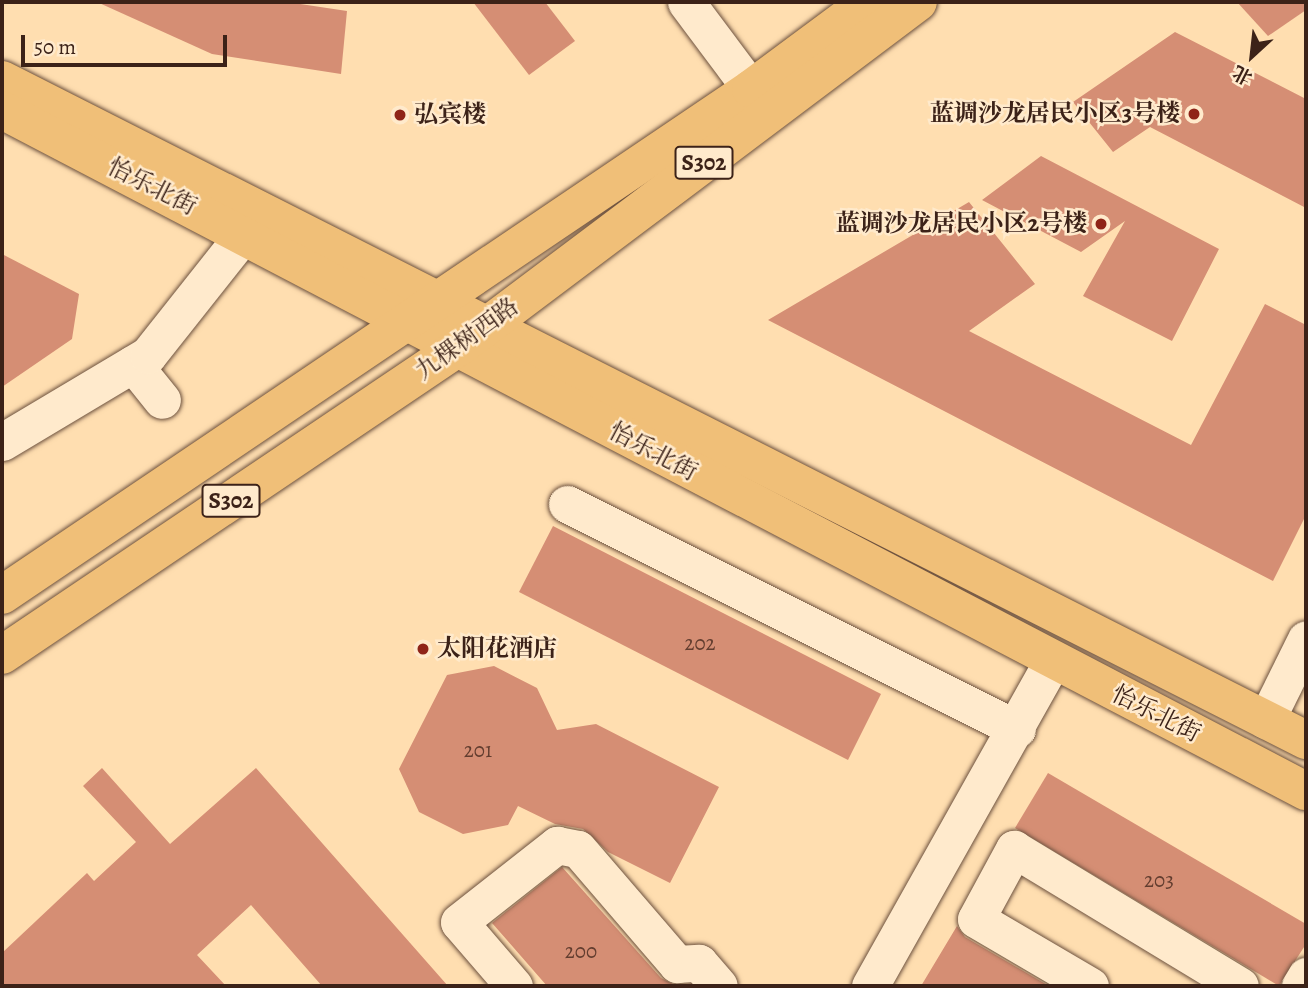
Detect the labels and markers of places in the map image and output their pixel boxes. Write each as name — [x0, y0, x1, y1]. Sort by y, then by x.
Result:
place label: 蓝调沙龙居民小区3号楼 — [930, 100, 1180, 128]
place label: 弘宾楼 — [414, 101, 486, 129]
marker: 蓝调沙龙居民小区3号楼 — [1186, 106, 1202, 122]
marker: 弘宾楼 — [392, 107, 408, 123]
place label: 蓝调沙龙居民小区2号楼 — [835, 210, 1087, 238]
marker: 蓝调沙龙居民小区2号楼 — [1093, 216, 1109, 232]
place label: 太阳花酒店 — [437, 635, 557, 663]
marker: 太阳花酒店 — [415, 641, 431, 657]

